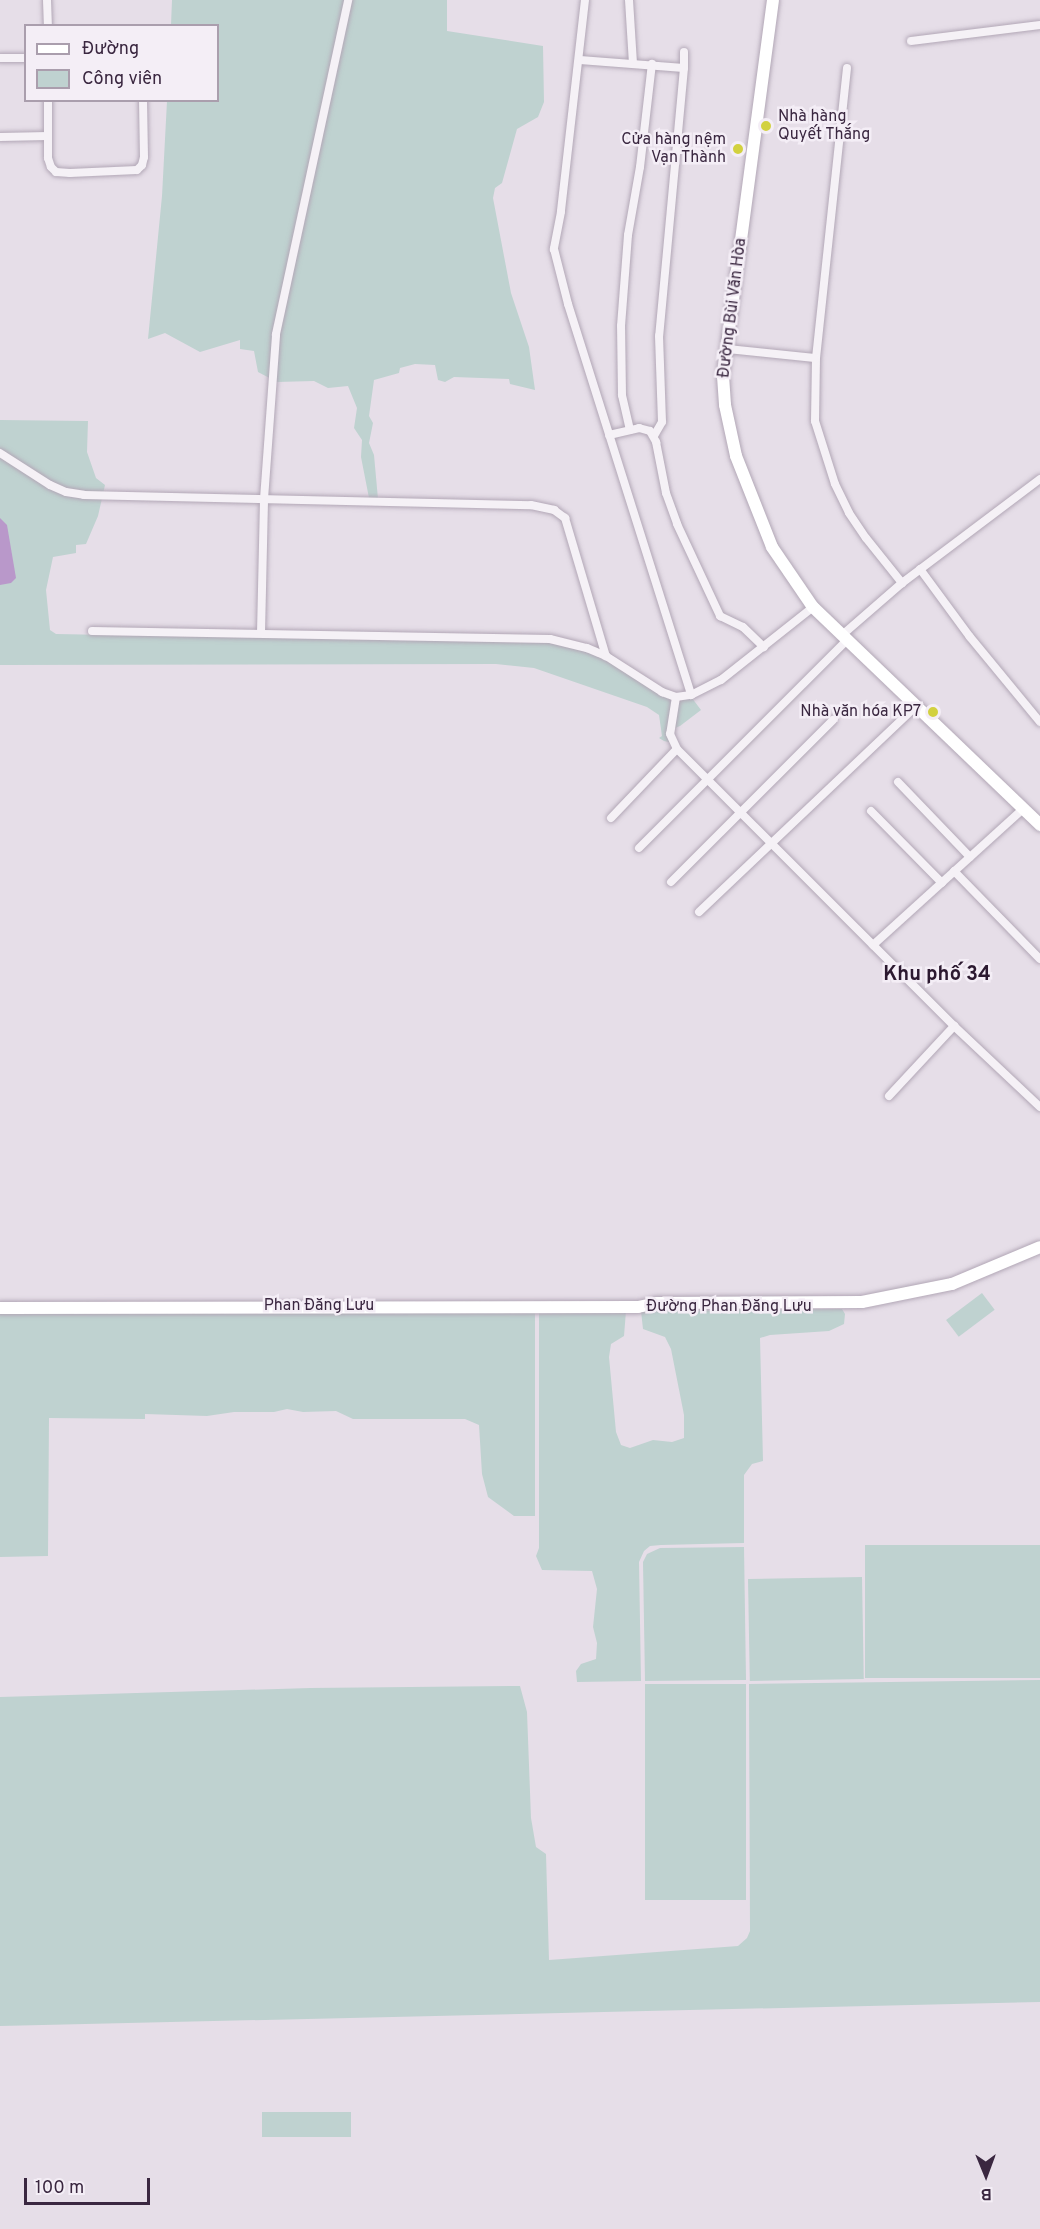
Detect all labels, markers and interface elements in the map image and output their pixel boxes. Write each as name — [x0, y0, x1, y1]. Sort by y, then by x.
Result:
legend — [24, 24, 219, 102]
text: Đường — [82, 38, 139, 61]
text: Công viên — [82, 68, 162, 91]
place label: Nhà hàng Quyết Thắng — [778, 107, 871, 145]
marker: Nhà hàng Quyết Thắng — [759, 119, 773, 133]
place label: Cửa hàng nệm Vạn Thành — [621, 130, 726, 168]
marker: Cửa hàng nệm Vạn Thành — [731, 142, 745, 156]
street label: Đường Bùi Văn Hòa — [715, 237, 751, 379]
place label: Nhà văn hóa KP7 — [800, 702, 921, 722]
marker: Nhà văn hóa KP7 — [926, 705, 940, 719]
district label: Khu phố 34 — [883, 963, 991, 987]
street label: Phan Đăng Lưu — [264, 1296, 374, 1316]
street label: Đường Phan Đăng Lưu — [646, 1297, 812, 1317]
north arrow — [956, 2145, 1016, 2205]
scale bar — [27, 2166, 153, 2204]
text: 100 m — [35, 2177, 84, 2200]
text: B — [981, 2183, 992, 2203]

